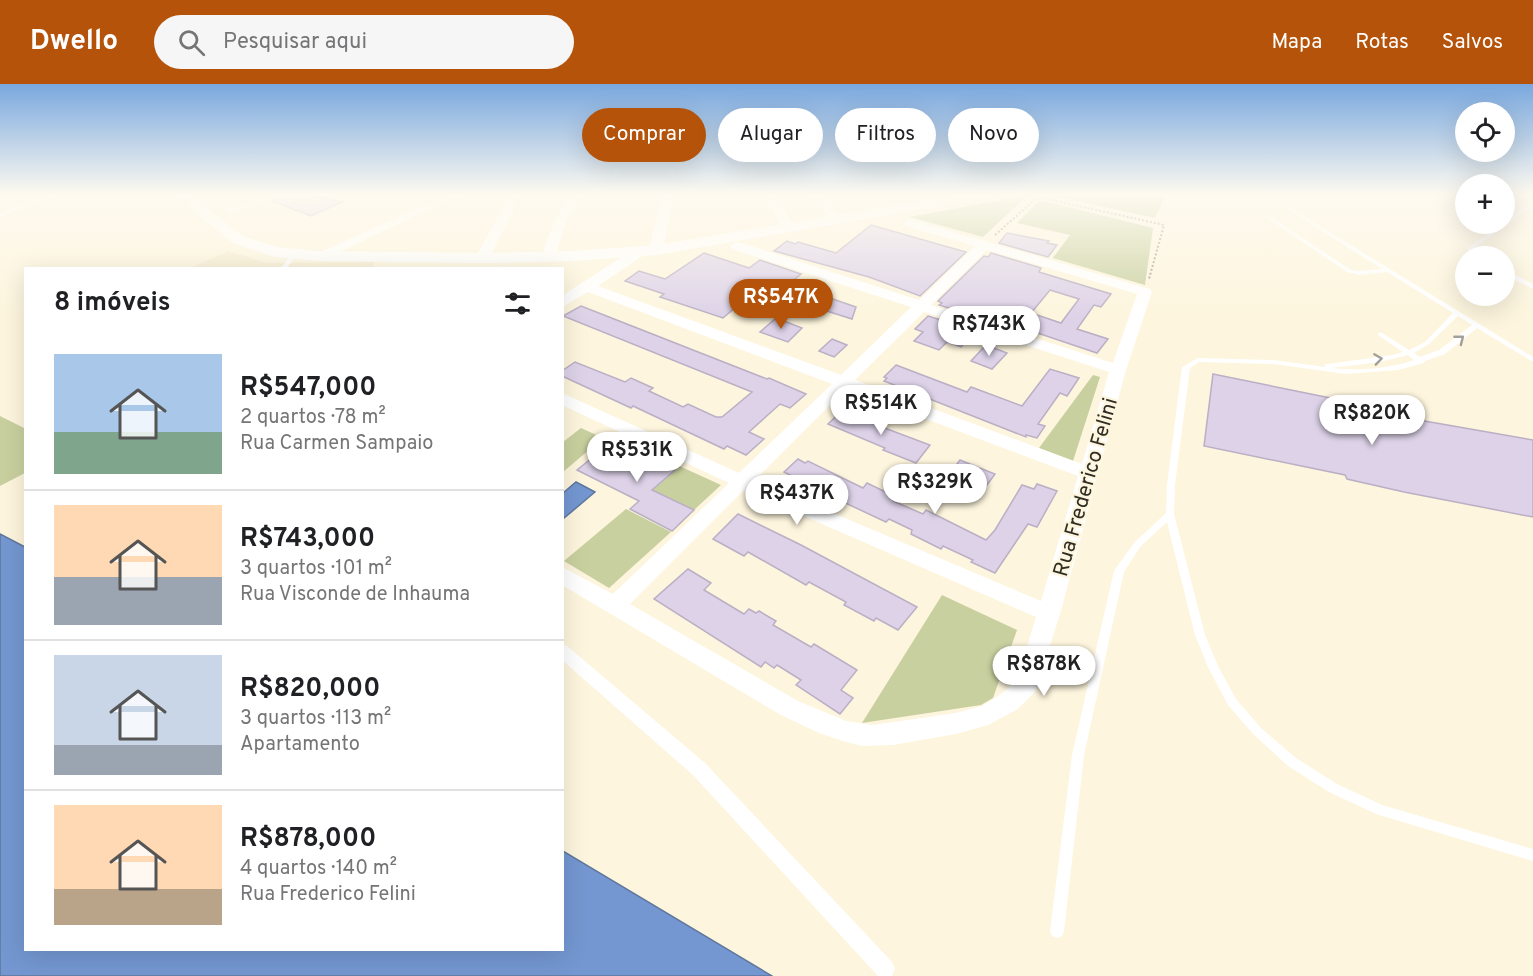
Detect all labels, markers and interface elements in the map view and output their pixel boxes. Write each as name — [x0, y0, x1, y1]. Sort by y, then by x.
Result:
search box — [154, 15, 574, 69]
text: Dwello — [30, 24, 118, 60]
icon: search — [175, 26, 208, 59]
text: Pesquisar aqui — [223, 29, 367, 56]
text: Mapa — [1272, 29, 1322, 56]
text: Rotas — [1355, 29, 1409, 56]
text: Salvos — [1442, 29, 1503, 56]
map controls — [1455, 102, 1515, 306]
button: locate — [1455, 102, 1515, 162]
chip: Comprar — [582, 108, 706, 162]
chip: Alugar — [718, 108, 823, 162]
chip: Filtros — [835, 108, 936, 162]
chip: Novo — [948, 108, 1039, 162]
button: + — [1455, 174, 1515, 234]
button: − — [1455, 246, 1515, 306]
pin: R$547K — [732, 279, 830, 330]
text: R$547K — [743, 285, 819, 311]
text: 8 imóveis — [54, 287, 171, 320]
icon: filters — [501, 287, 534, 320]
pin: R$743K — [940, 306, 1038, 357]
text: R$743K — [952, 312, 1026, 338]
one-way arrow — [1453, 336, 1464, 347]
one-way arrow — [1373, 353, 1382, 365]
text: R$547,000 — [240, 372, 376, 405]
icon: home — [102, 378, 174, 450]
pin: R$514K — [832, 385, 930, 436]
text: R$514K — [844, 391, 918, 417]
street label: Rua Frederico Felini — [1048, 395, 1125, 580]
pin: R$820K — [1323, 395, 1421, 446]
text: R$820K — [1333, 401, 1411, 427]
text: 2 quartos · 78 m² — [240, 405, 386, 431]
text: Rua Carmen Sampaio — [240, 431, 433, 457]
pin: R$531K — [588, 432, 686, 483]
text: R$531K — [601, 438, 673, 464]
pin: R$329K — [886, 464, 984, 515]
text: R$329K — [897, 470, 973, 496]
pin: R$437K — [748, 475, 846, 526]
text: R$437K — [759, 481, 835, 507]
text: R$743,000 — [240, 523, 375, 556]
icon: home — [102, 529, 174, 601]
text: 3 quartos · 101 m² — [240, 556, 392, 582]
text: Rua Visconde de Inhauma — [240, 582, 470, 608]
pin: R$878K — [995, 646, 1093, 697]
text: R$878K — [1007, 652, 1081, 678]
text: R$820,000 — [240, 673, 380, 706]
icon: home — [102, 679, 174, 751]
text: 3 quartos · 113 m² — [240, 706, 391, 732]
text: Apartamento — [240, 732, 360, 758]
text: R$878,000 — [240, 823, 376, 856]
icon: home — [102, 829, 174, 901]
text: 4 quartos · 140 m² — [240, 856, 397, 882]
text: Rua Frederico Felini — [240, 882, 416, 908]

